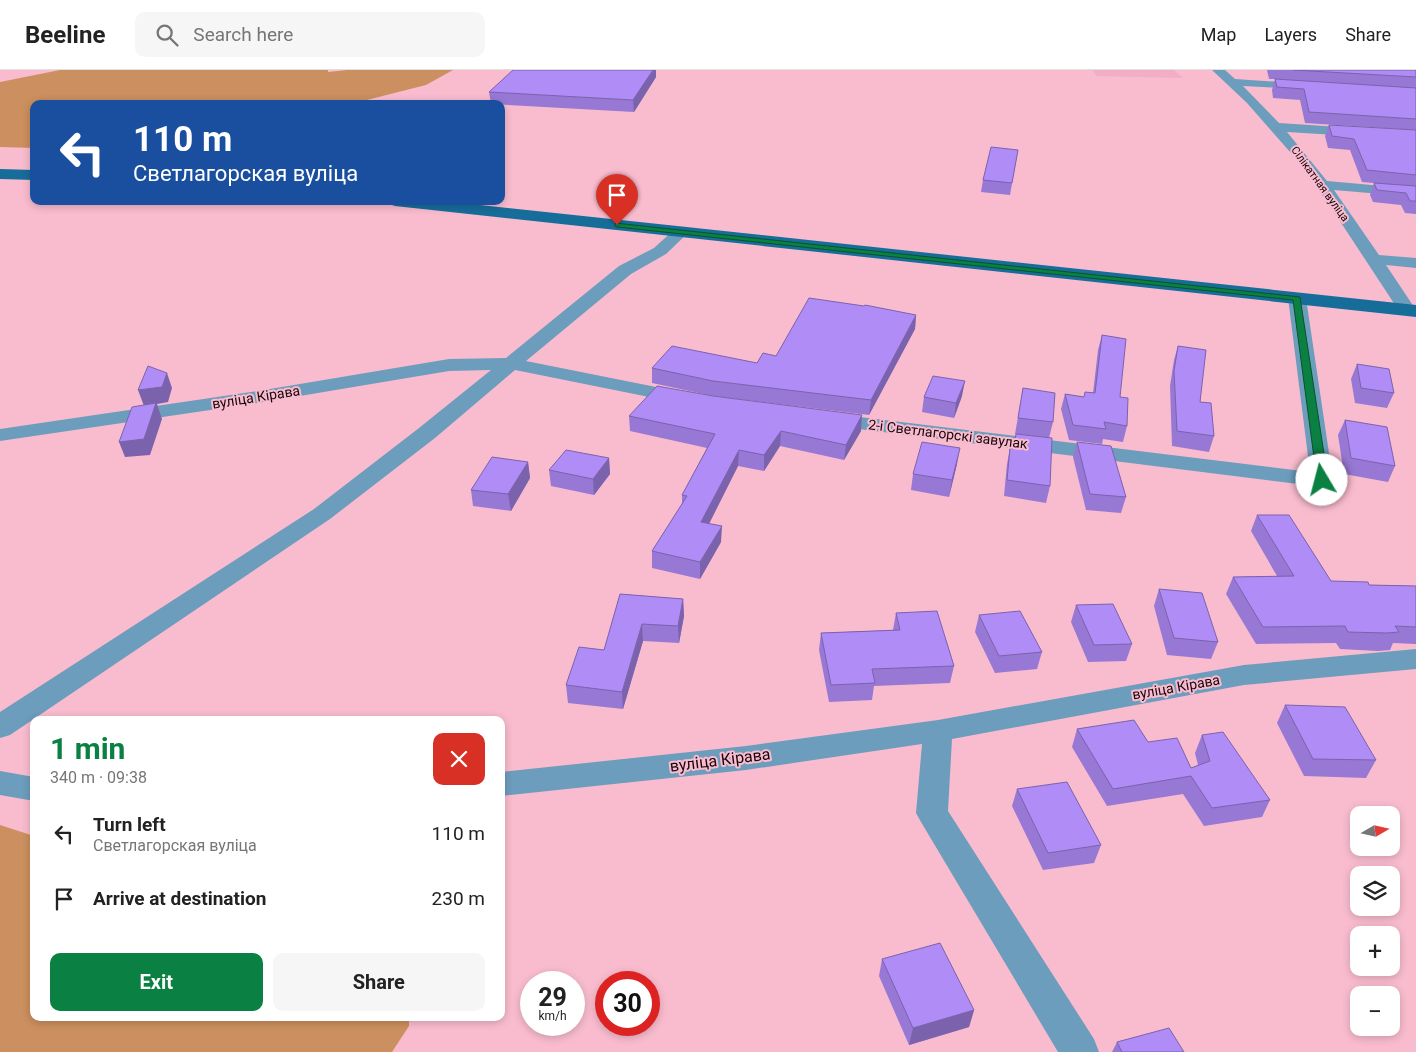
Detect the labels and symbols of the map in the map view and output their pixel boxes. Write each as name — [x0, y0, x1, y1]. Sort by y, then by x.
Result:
street label: Сілікатная вуліца — [1288, 144, 1352, 224]
pin — [596, 174, 638, 225]
street label: вуліца Кірава — [211, 382, 301, 412]
street label: 2-і Светлагорскі завулак — [867, 416, 1029, 452]
position arrow — [1295, 453, 1347, 505]
street label: вуліца Кірава — [1131, 671, 1221, 703]
street label: вуліца Кірава — [669, 744, 771, 776]
north arrow — [1350, 806, 1400, 856]
speed limit sign: 30 — [595, 971, 660, 1036]

